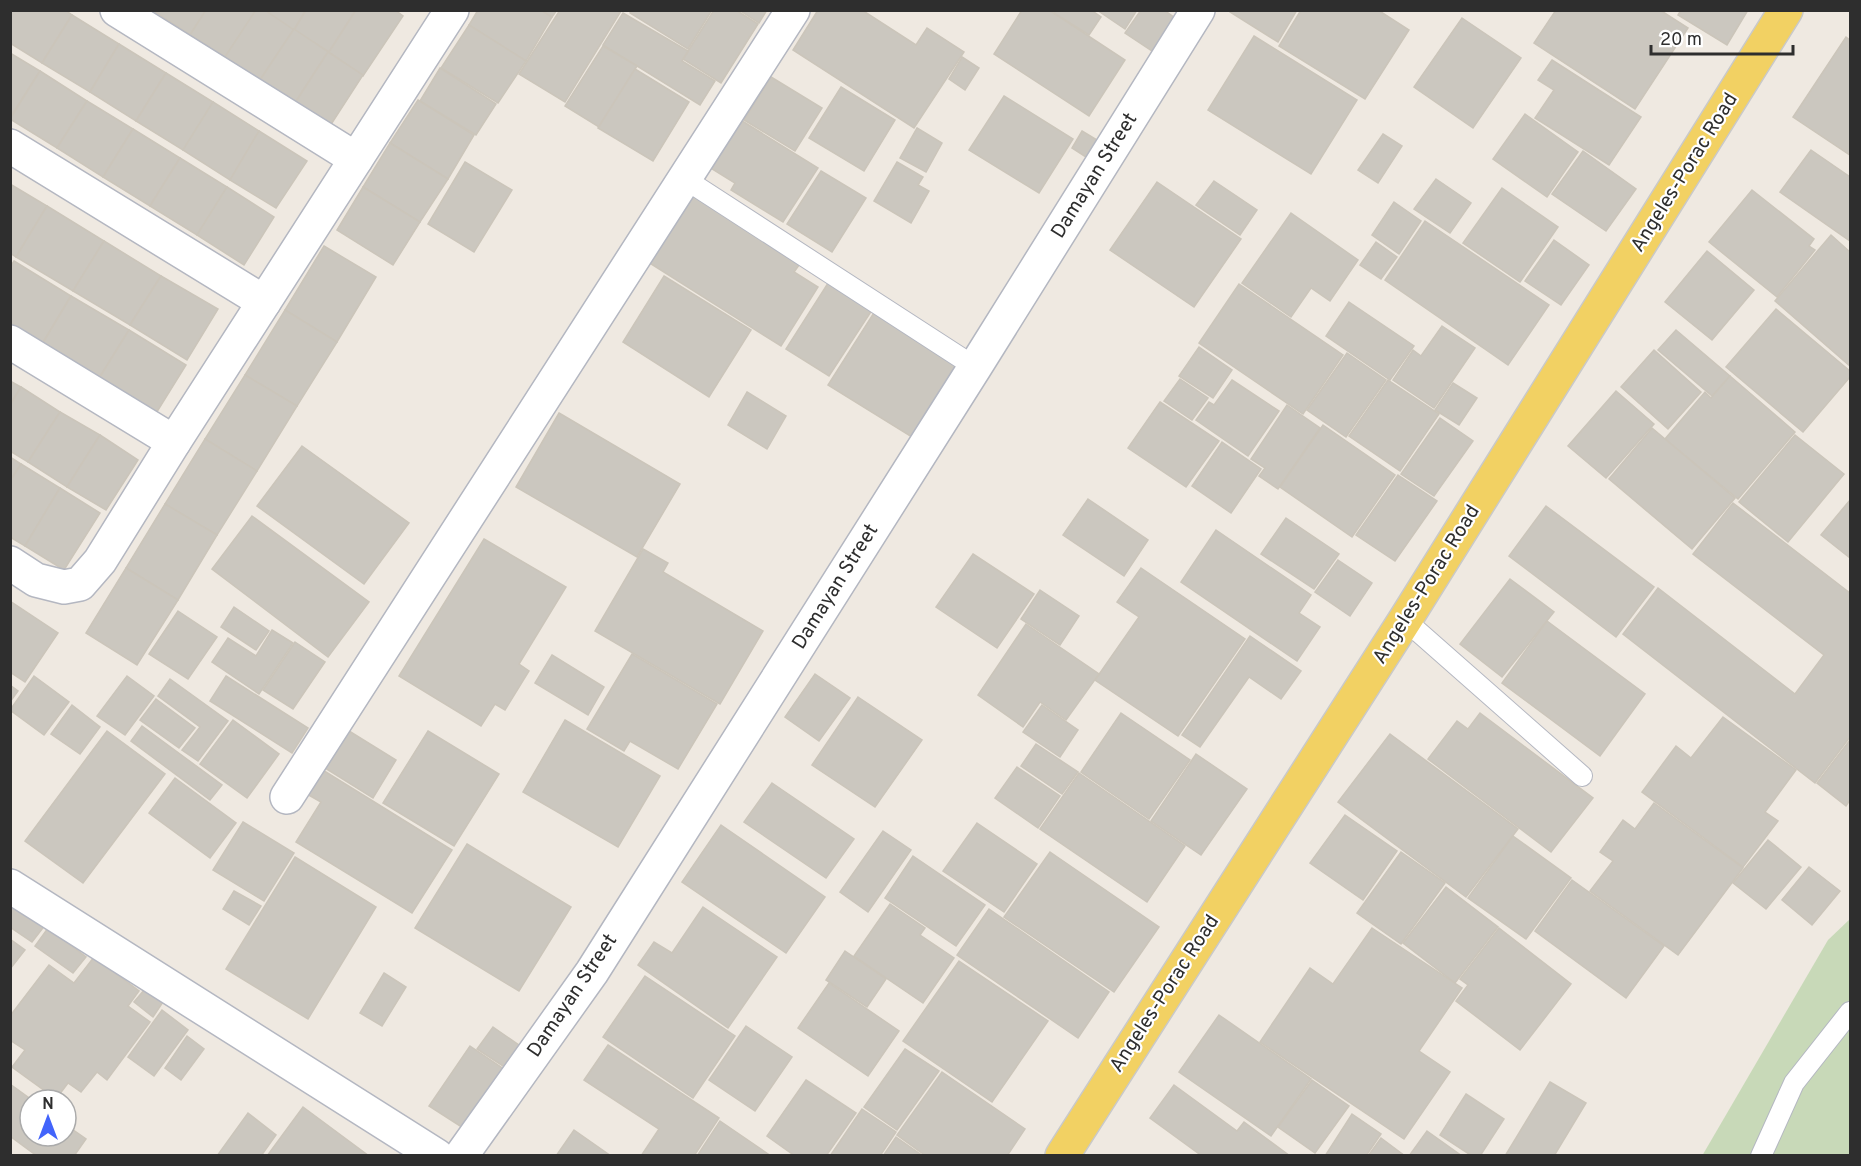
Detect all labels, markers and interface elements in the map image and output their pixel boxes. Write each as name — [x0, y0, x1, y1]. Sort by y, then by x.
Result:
scale bar — [1651, 18, 1794, 56]
text: 20 m — [1660, 29, 1702, 52]
street label: Angeles-Porac Road — [1626, 89, 1744, 257]
street label: Damayan Street — [1046, 108, 1144, 244]
street label: Angeles-Porac Road — [1368, 501, 1486, 669]
street label: Damayan Street — [787, 519, 885, 655]
street label: Angeles-Porac Road — [1104, 910, 1226, 1078]
street label: Damayan Street — [522, 929, 624, 1063]
north arrow — [18, 1088, 78, 1148]
text: N — [42, 1095, 54, 1115]

